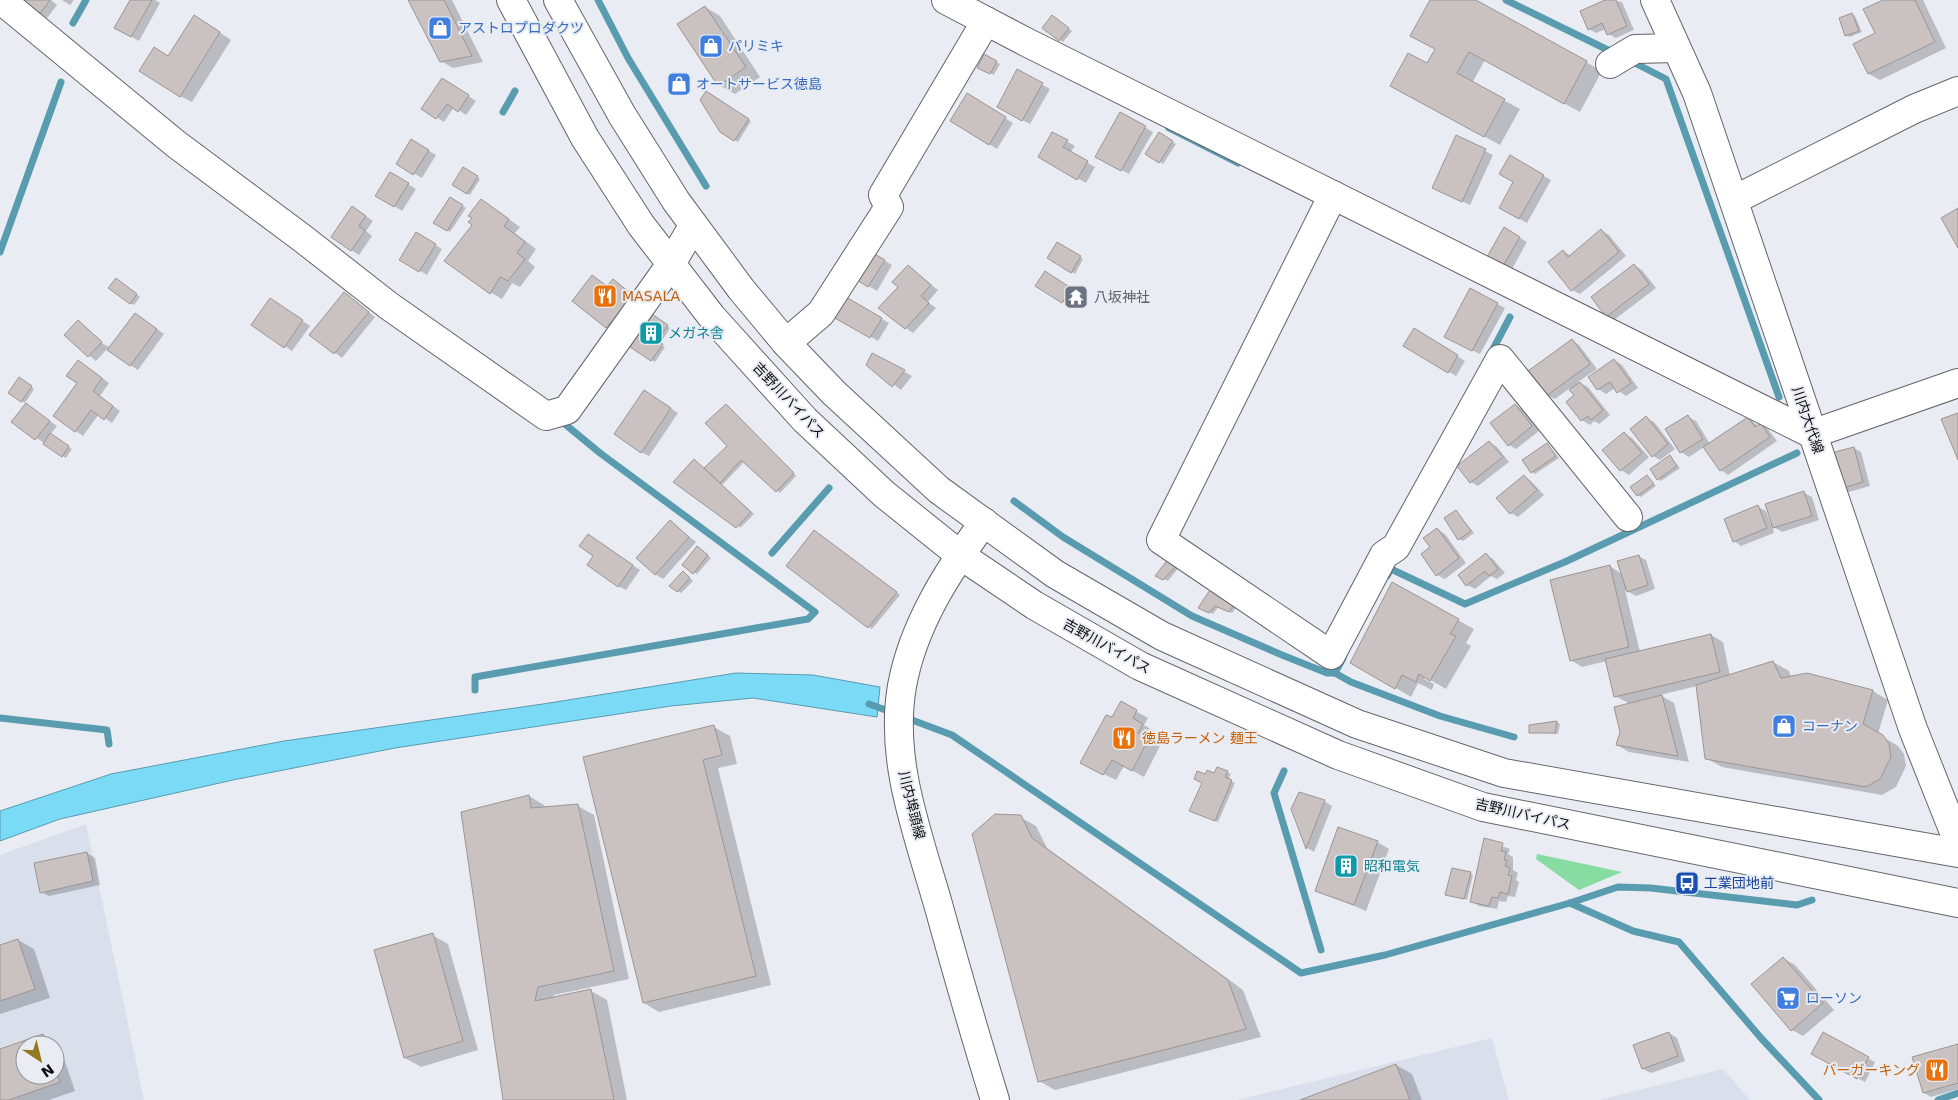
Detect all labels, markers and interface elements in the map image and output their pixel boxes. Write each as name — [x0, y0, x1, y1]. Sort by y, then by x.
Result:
shop icon: アストロプロダクツ — [427, 15, 453, 41]
place label: アストロプロダクツ — [458, 20, 584, 36]
shop icon: パリミキ — [698, 33, 724, 59]
place label: パリミキ — [728, 38, 784, 54]
shop icon: オートサービス徳島 — [666, 71, 692, 97]
place label: オートサービス徳島 — [696, 76, 822, 92]
restaurant icon: MASALA — [592, 283, 618, 309]
temple icon: 八坂神社 — [1063, 284, 1089, 310]
place label: MASALA — [622, 288, 681, 304]
place label: 八坂神社 — [1094, 289, 1150, 305]
building icon: メガネ舎 — [638, 320, 664, 346]
place label: メガネ舎 — [668, 325, 724, 341]
street label: 吉野川バイパス — [750, 359, 828, 441]
street label: 川内大代線 — [1789, 384, 1827, 456]
street label: 吉野川バイパス — [1060, 615, 1154, 677]
shop icon: コーナン — [1771, 713, 1797, 739]
place label: コーナン — [1802, 718, 1858, 734]
restaurant icon: 徳島ラーメン 麺王 — [1111, 725, 1137, 751]
place label: 徳島ラーメン 麺王 — [1142, 730, 1258, 746]
street label: 川内埠頭線 — [896, 769, 928, 841]
street label: 吉野川バイパス — [1474, 795, 1572, 833]
building icon: 昭和電気 — [1333, 853, 1359, 879]
place label: 昭和電気 — [1364, 858, 1420, 874]
bus stop icon: 工業団地前 — [1674, 870, 1700, 896]
place label: 工業団地前 — [1704, 875, 1774, 891]
supermarket icon: ローソン — [1775, 985, 1801, 1011]
place label: ローソン — [1806, 990, 1862, 1006]
north arrow — [15, 1035, 65, 1085]
restaurant icon: バーガーキング — [1924, 1057, 1950, 1083]
text: N — [38, 1061, 57, 1081]
place label: バーガーキング — [1822, 1062, 1920, 1078]

